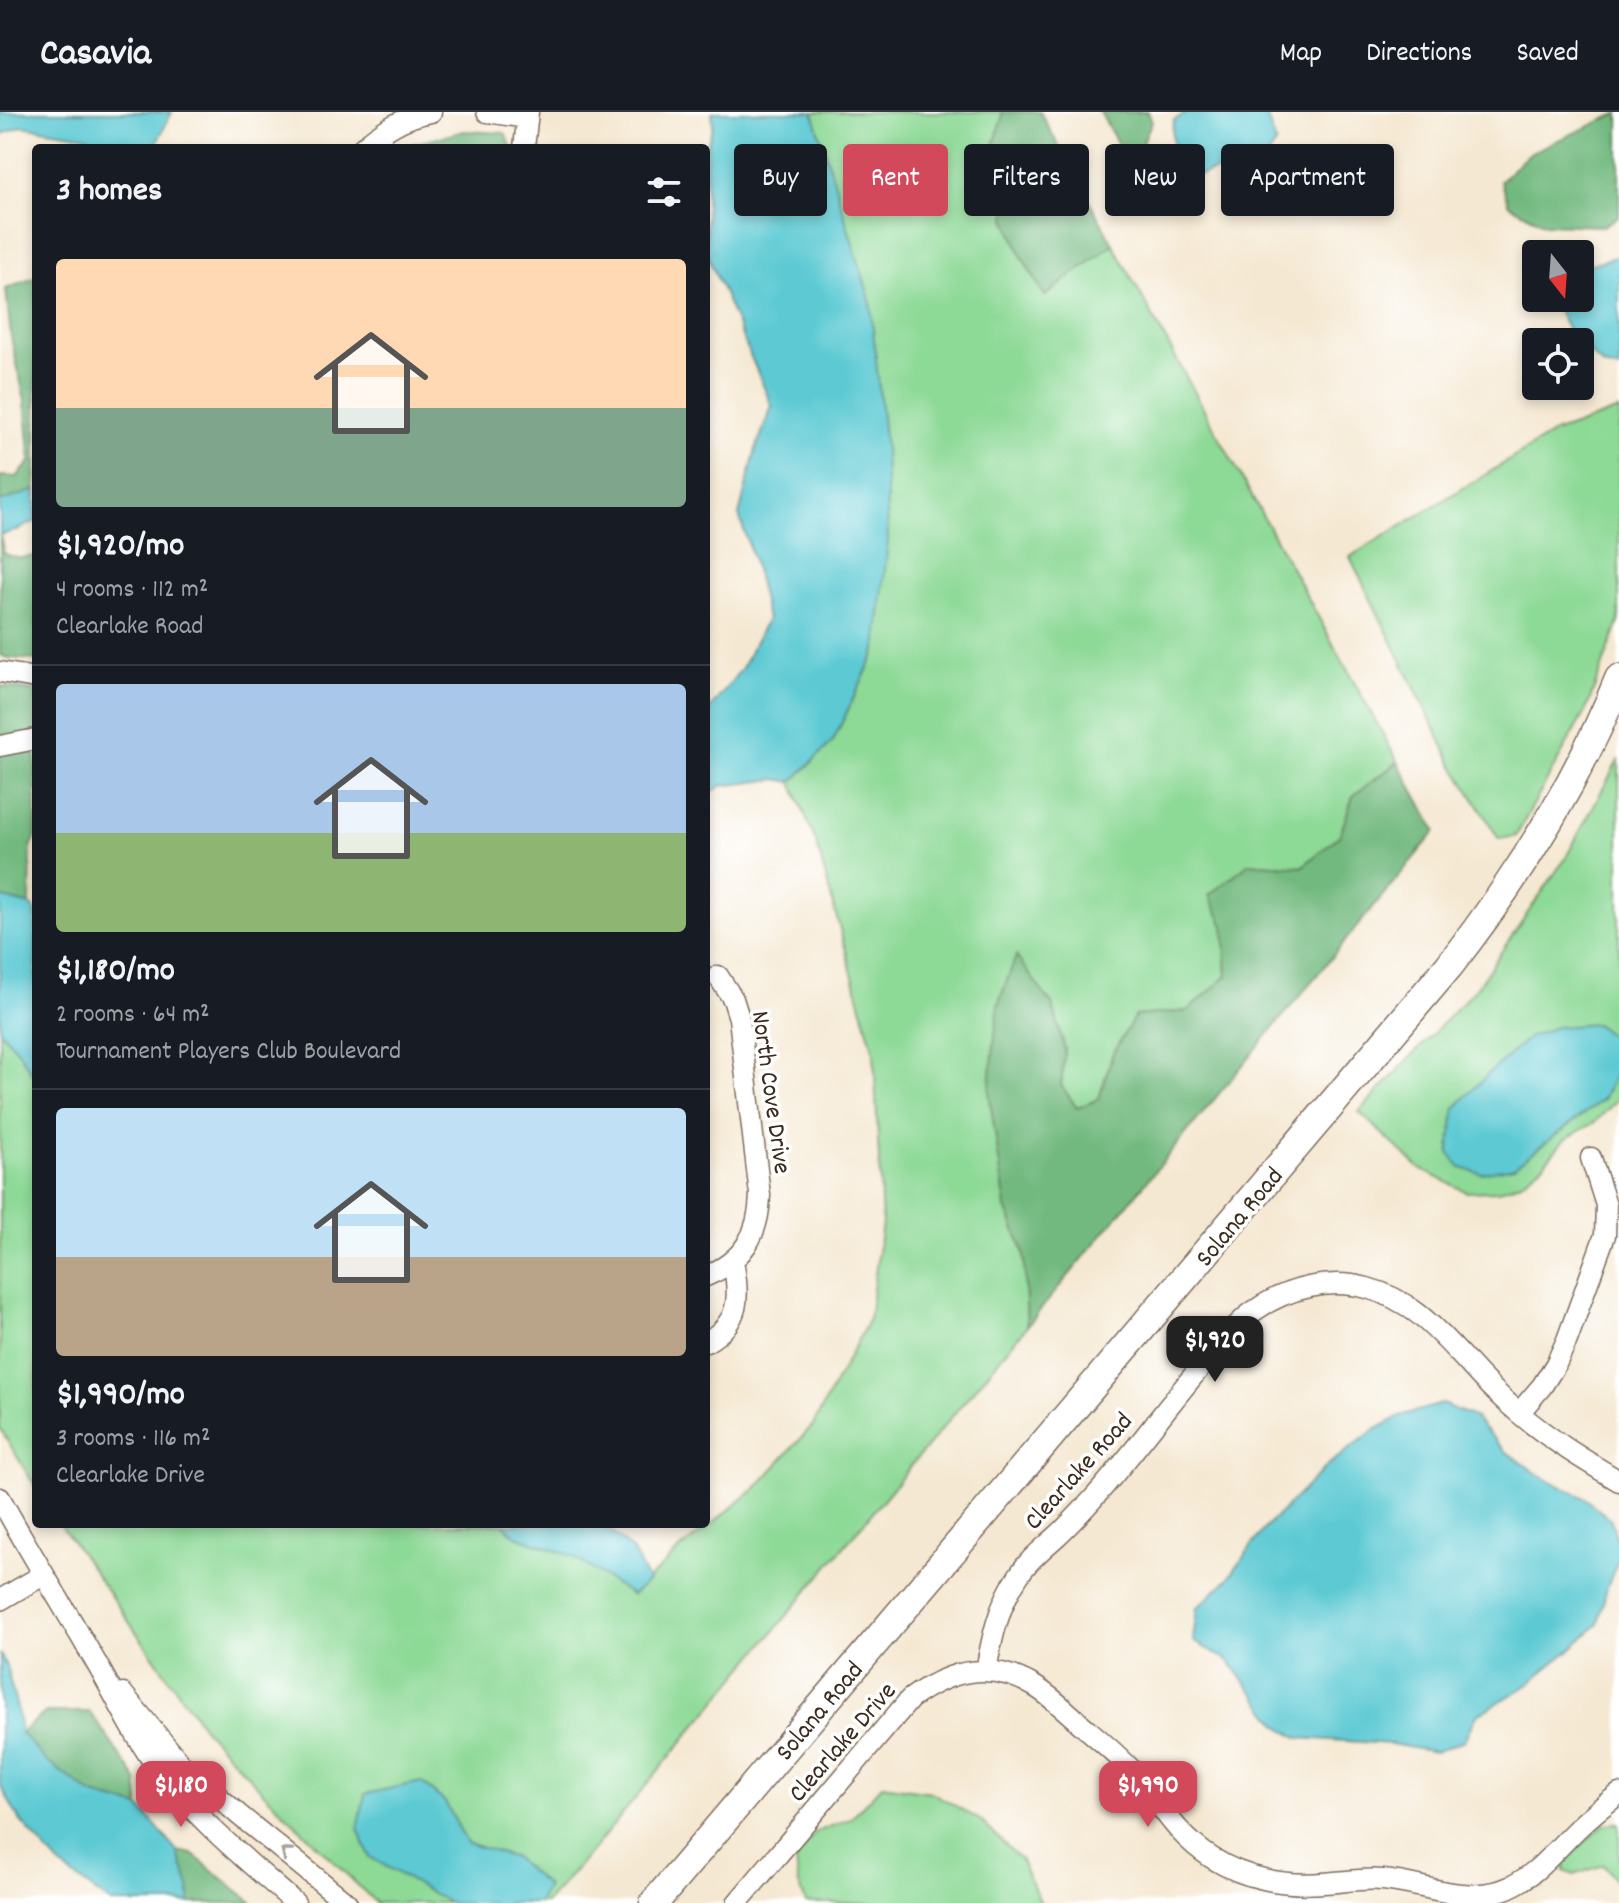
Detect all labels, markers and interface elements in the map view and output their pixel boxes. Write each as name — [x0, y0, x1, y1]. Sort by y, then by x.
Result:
text: Casavia — [40, 28, 151, 83]
text: Map — [1280, 35, 1322, 75]
text: Directions — [1366, 35, 1472, 75]
text: Saved — [1516, 35, 1579, 75]
chip: Buy — [734, 144, 827, 216]
chip: Rent — [843, 144, 948, 216]
chip: Filters — [964, 144, 1089, 216]
chip: New — [1105, 144, 1205, 216]
chip: Apartment — [1221, 144, 1394, 216]
text: 3 homes — [56, 168, 162, 217]
icon: filters — [642, 170, 686, 214]
north arrow — [1522, 240, 1594, 312]
map controls — [1522, 240, 1594, 400]
icon: home — [299, 311, 443, 455]
button: locate — [1522, 328, 1594, 400]
text: $1,920/mo — [56, 523, 184, 572]
text: 4 rooms · 112 m² — [56, 572, 208, 609]
text: Clearlake Road — [56, 609, 203, 646]
icon: home — [299, 736, 443, 880]
text: $1,180/mo — [56, 948, 175, 997]
text: 2 rooms · 64 m² — [56, 997, 210, 1034]
street label: North Cove Drive — [740, 1009, 799, 1176]
text: Tournament Players Club Boulevard — [56, 1034, 401, 1071]
icon: home — [299, 1160, 443, 1304]
street label: Solana Road — [1188, 1160, 1293, 1276]
pin: $1,920 — [1150, 1316, 1280, 1384]
text: $1,920 — [1184, 1323, 1246, 1360]
text: $1,990/mo — [56, 1372, 185, 1421]
street label: Clearlake Road — [1017, 1405, 1143, 1539]
text: 3 rooms · 116 m² — [56, 1421, 210, 1458]
text: Clearlake Drive — [56, 1458, 205, 1495]
street label: Solana Road — [768, 1654, 873, 1770]
street label: Clearlake Drive — [781, 1675, 906, 1812]
pin: $1,180 — [116, 1761, 246, 1829]
pin: $1,990 — [1083, 1761, 1213, 1829]
text: $1,180 — [154, 1768, 208, 1805]
text: $1,990 — [1117, 1768, 1179, 1805]
one-way arrow — [281, 1848, 295, 1863]

